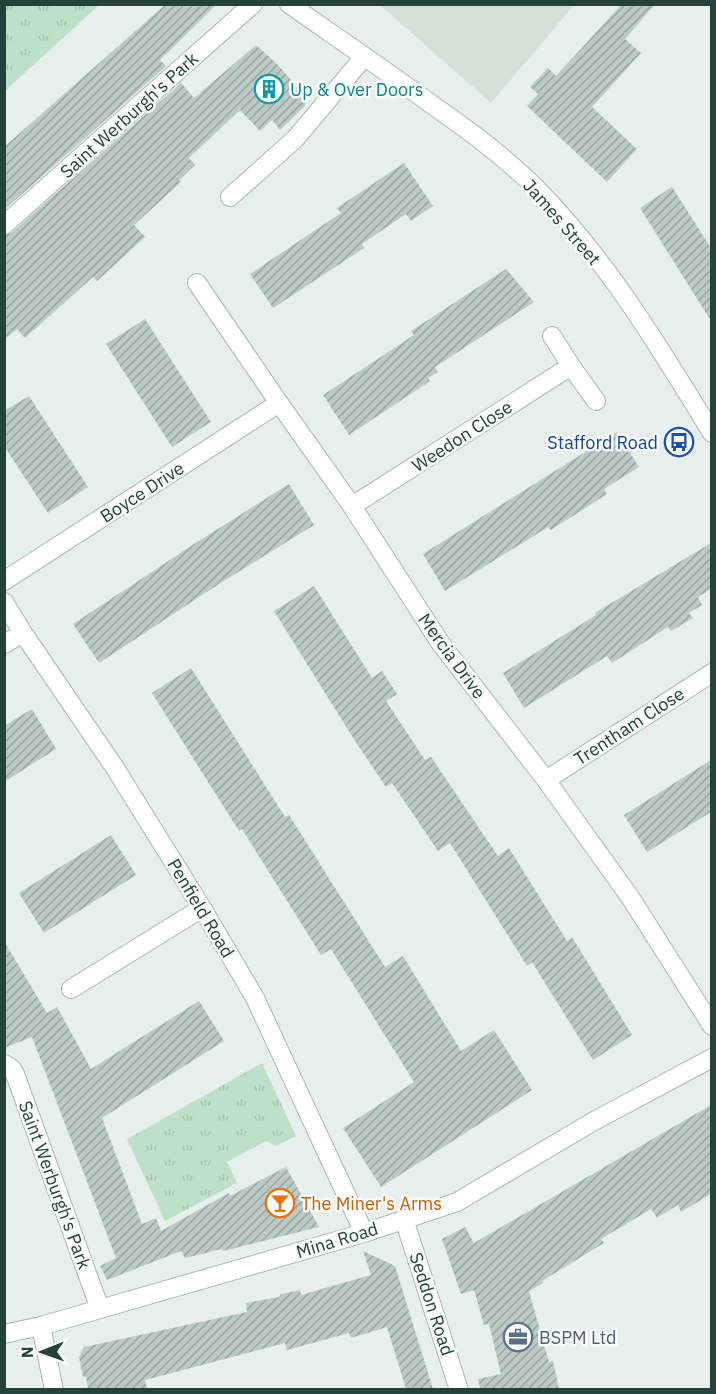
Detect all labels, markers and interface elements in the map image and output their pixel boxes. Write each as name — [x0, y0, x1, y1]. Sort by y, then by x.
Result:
street label: Saint Werburgh's Park — [55, 47, 203, 183]
building icon: Up & Over Doors — [253, 73, 285, 105]
place label: Up & Over Doors — [290, 78, 423, 101]
street label: James Street — [518, 174, 606, 270]
street label: Weedon Close — [407, 395, 517, 477]
bus stop icon: Stafford Road — [663, 426, 695, 458]
place label: Stafford Road — [547, 431, 658, 454]
street label: Boyce Drive — [96, 456, 188, 528]
street label: Mercia Drive — [413, 609, 491, 703]
street label: Trentham Close — [569, 682, 689, 770]
street label: Penfield Road — [162, 854, 240, 962]
street label: Saint Werburgh's Park — [14, 1098, 96, 1273]
bar icon: The Miner's Arms — [264, 1187, 296, 1219]
place label: The Miner's Arms — [301, 1192, 442, 1215]
street label: Mina Road — [293, 1217, 381, 1263]
street label: Seddon Road — [405, 1249, 459, 1359]
office icon: BSPM Ltd — [502, 1321, 534, 1353]
north arrow — [12, 1322, 72, 1382]
place label: BSPM Ltd — [539, 1326, 617, 1349]
text: N — [17, 1346, 37, 1358]

